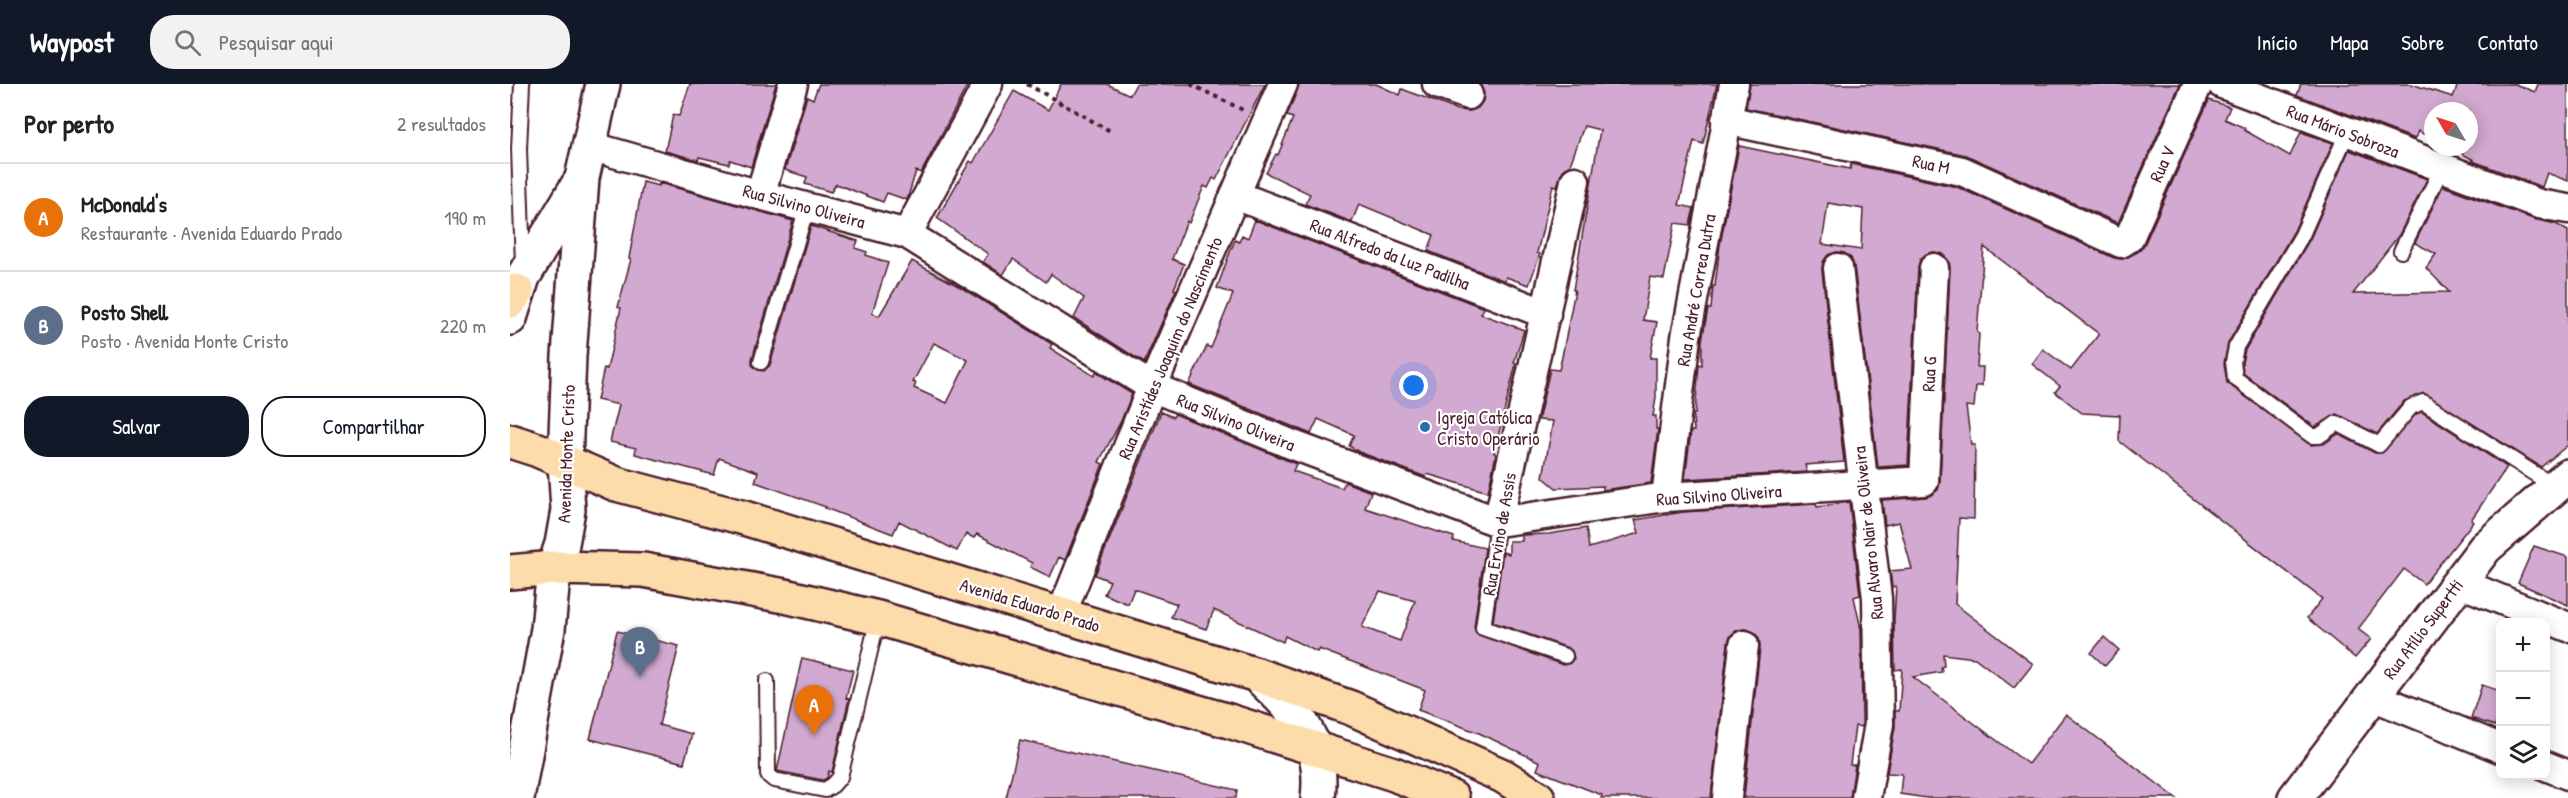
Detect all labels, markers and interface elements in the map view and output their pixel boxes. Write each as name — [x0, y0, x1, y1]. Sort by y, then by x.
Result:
search box — [150, 15, 570, 69]
text: Waypost — [30, 23, 114, 61]
icon: search — [171, 26, 204, 59]
text: Pesquisar aqui — [219, 27, 334, 57]
text: Início — [2257, 28, 2297, 57]
text: Mapa — [2330, 28, 2368, 57]
text: Sobre — [2401, 28, 2444, 57]
text: Contato — [2477, 28, 2538, 57]
street label: Rua Mário Sobroza — [2283, 98, 2403, 164]
north arrow — [2424, 102, 2478, 156]
text: Por perto — [24, 106, 114, 141]
text: 2 resultados — [397, 110, 486, 137]
street label: Rua V — [2143, 141, 2181, 186]
street label: Rua M — [1910, 148, 1952, 180]
street label: Rua Silvino Oliveira — [740, 178, 868, 234]
text: McDonald's — [81, 189, 167, 219]
text: A — [39, 204, 48, 231]
text: 190 m — [444, 204, 486, 231]
street label: Rua Alfredo da Luz Padilha — [1307, 212, 1473, 296]
street label: Rua André Correa Dutra — [1670, 212, 1722, 368]
text: Restaurante · Avenida Eduardo Prado — [81, 219, 342, 246]
street label: Rua Aristídes Joaquim do Nascimento — [1112, 233, 1228, 463]
text: Posto Shell — [81, 297, 168, 327]
text: B — [38, 312, 49, 339]
text: 220 m — [440, 312, 486, 339]
text: Posto · Avenida Monte Cristo — [81, 327, 288, 354]
street label: Rua G — [1916, 355, 1942, 392]
your location — [1399, 371, 1428, 400]
street label: Avenida Monte Cristo — [551, 384, 581, 524]
street label: Rua Silvino Oliveira — [1173, 387, 1299, 457]
button: Salvar — [24, 396, 249, 457]
button: Compartilhar — [261, 396, 486, 457]
place label: Igreja Católica Cristo Operário — [1437, 405, 1539, 451]
marker: Igreja Católica Cristo Operário — [1418, 420, 1432, 434]
street label: Rua Alvaro Nair de Oliveira — [1846, 445, 1890, 621]
street label: Rua Ervino de Assis — [1476, 471, 1522, 597]
street label: Rua Silvino Oliveira — [1655, 478, 1783, 512]
street label: Avenida Eduardo Prado — [957, 572, 1103, 638]
street label: Rua Atílio Supertti — [2377, 574, 2469, 684]
map controls — [2496, 618, 2550, 780]
button: + — [2496, 618, 2550, 672]
pin: B — [620, 628, 660, 677]
button: − — [2496, 672, 2550, 726]
pin: A — [794, 686, 834, 735]
button: layers — [2496, 726, 2550, 780]

